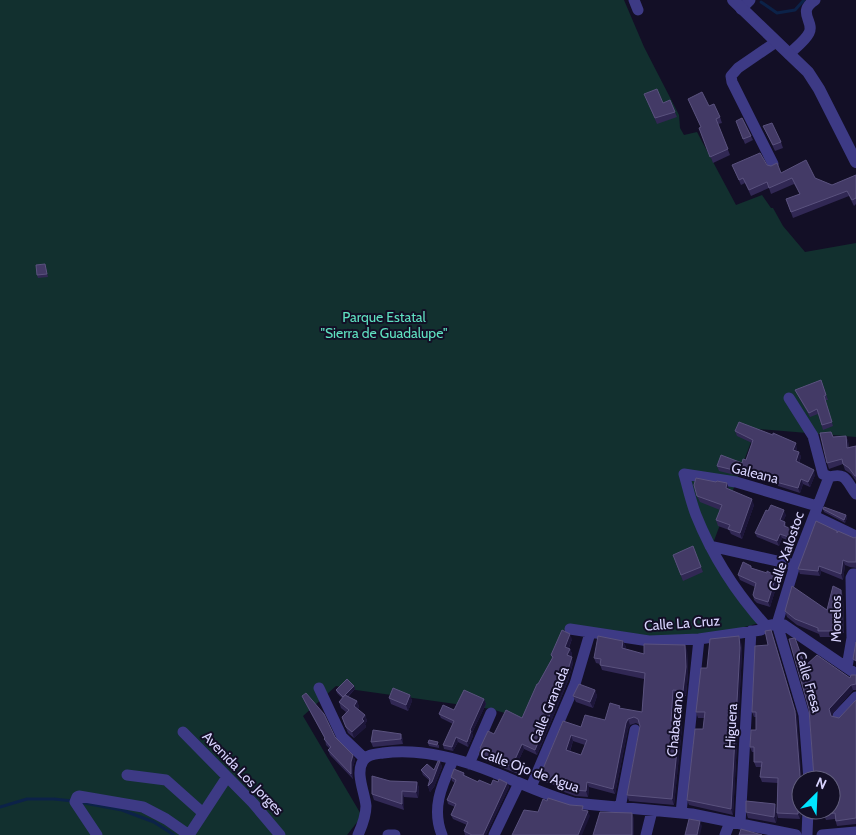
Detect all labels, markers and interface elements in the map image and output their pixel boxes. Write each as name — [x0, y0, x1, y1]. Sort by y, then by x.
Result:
park label: Parque Estatal "Sierra de Guadalupe" — [320, 308, 448, 342]
street label: Galeana — [730, 458, 781, 488]
street label: Calle Xalostoc — [764, 509, 808, 593]
street label: Morelos — [827, 595, 845, 643]
street label: Calle La Cruz — [643, 611, 721, 635]
street label: Calle Fresa — [792, 649, 826, 715]
street label: Calle Granada — [525, 664, 573, 746]
street label: Chabacano — [663, 690, 687, 758]
street label: Higuera — [721, 703, 741, 749]
street label: Avenida Los Jorges — [199, 727, 288, 819]
street label: Calle Ojo de Agua — [478, 744, 582, 796]
north arrow — [791, 770, 841, 820]
text: N — [813, 773, 829, 793]

